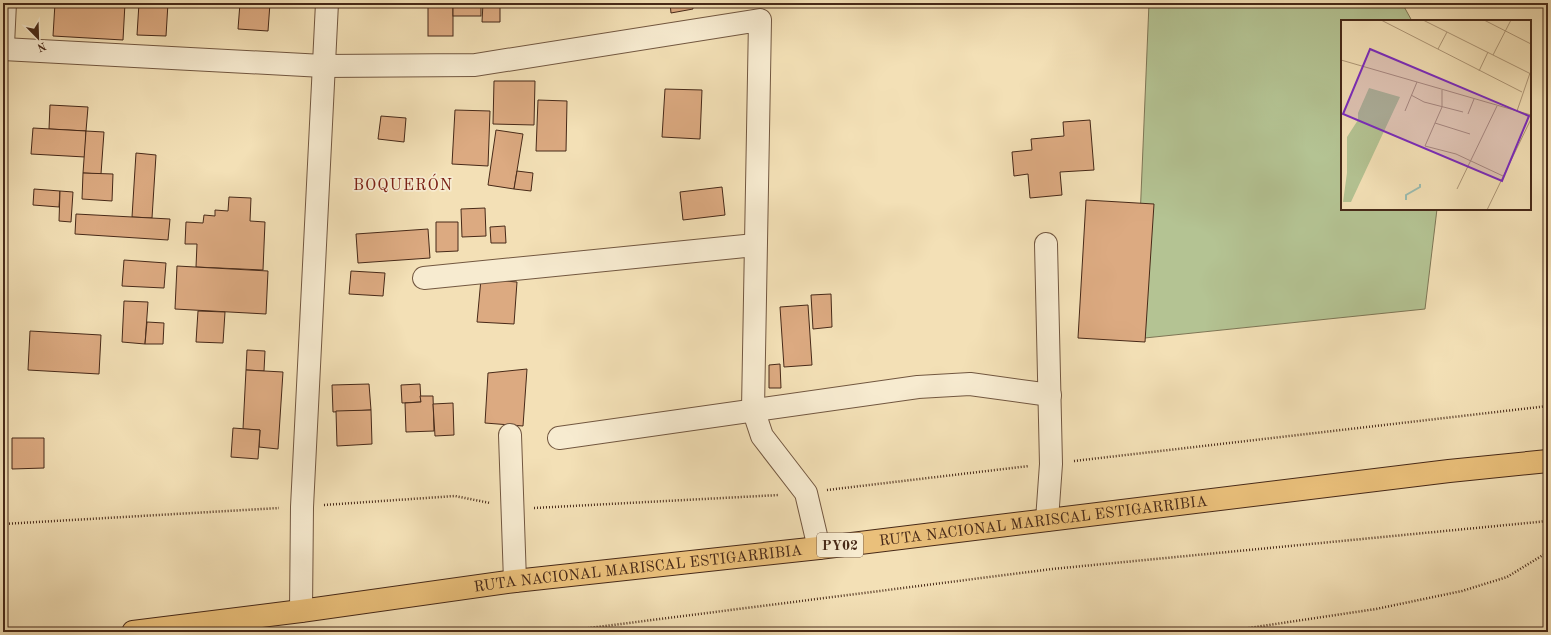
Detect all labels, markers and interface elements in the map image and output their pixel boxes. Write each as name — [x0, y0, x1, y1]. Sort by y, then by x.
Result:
north arrow — [18, 18, 58, 58]
inset map — [1341, 20, 1531, 210]
text: N — [35, 39, 47, 53]
district label: BOQUERÓN — [353, 173, 453, 194]
street label: RUTA NACIONAL MARISCAL ESTIGARRIBIA — [878, 495, 1209, 550]
road number: PY02 — [817, 533, 863, 557]
street label: RUTA NACIONAL MARISCAL ESTIGARRIBIA — [473, 544, 804, 596]

